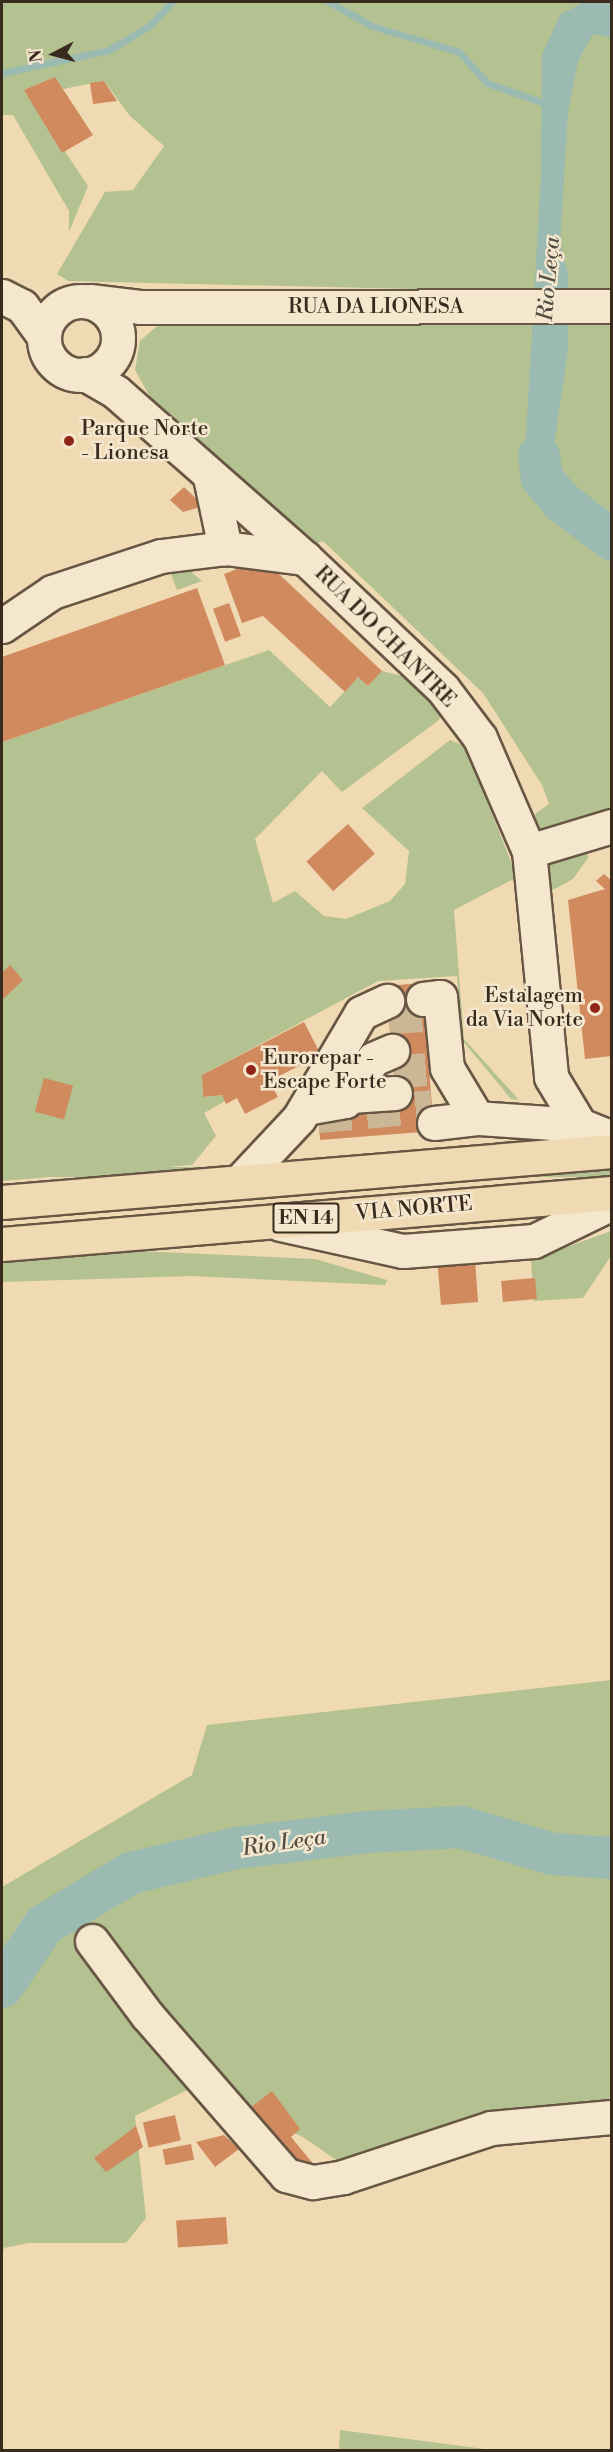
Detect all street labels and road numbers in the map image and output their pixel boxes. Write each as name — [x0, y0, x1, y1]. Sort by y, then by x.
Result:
street label: RUA DA LIONESA — [288, 294, 464, 320]
street label: RUA DO CHANTRE — [309, 561, 461, 713]
street label: VIA NORTE — [355, 1191, 473, 1227]
road number: EN 14 — [272, 1201, 340, 1235]

